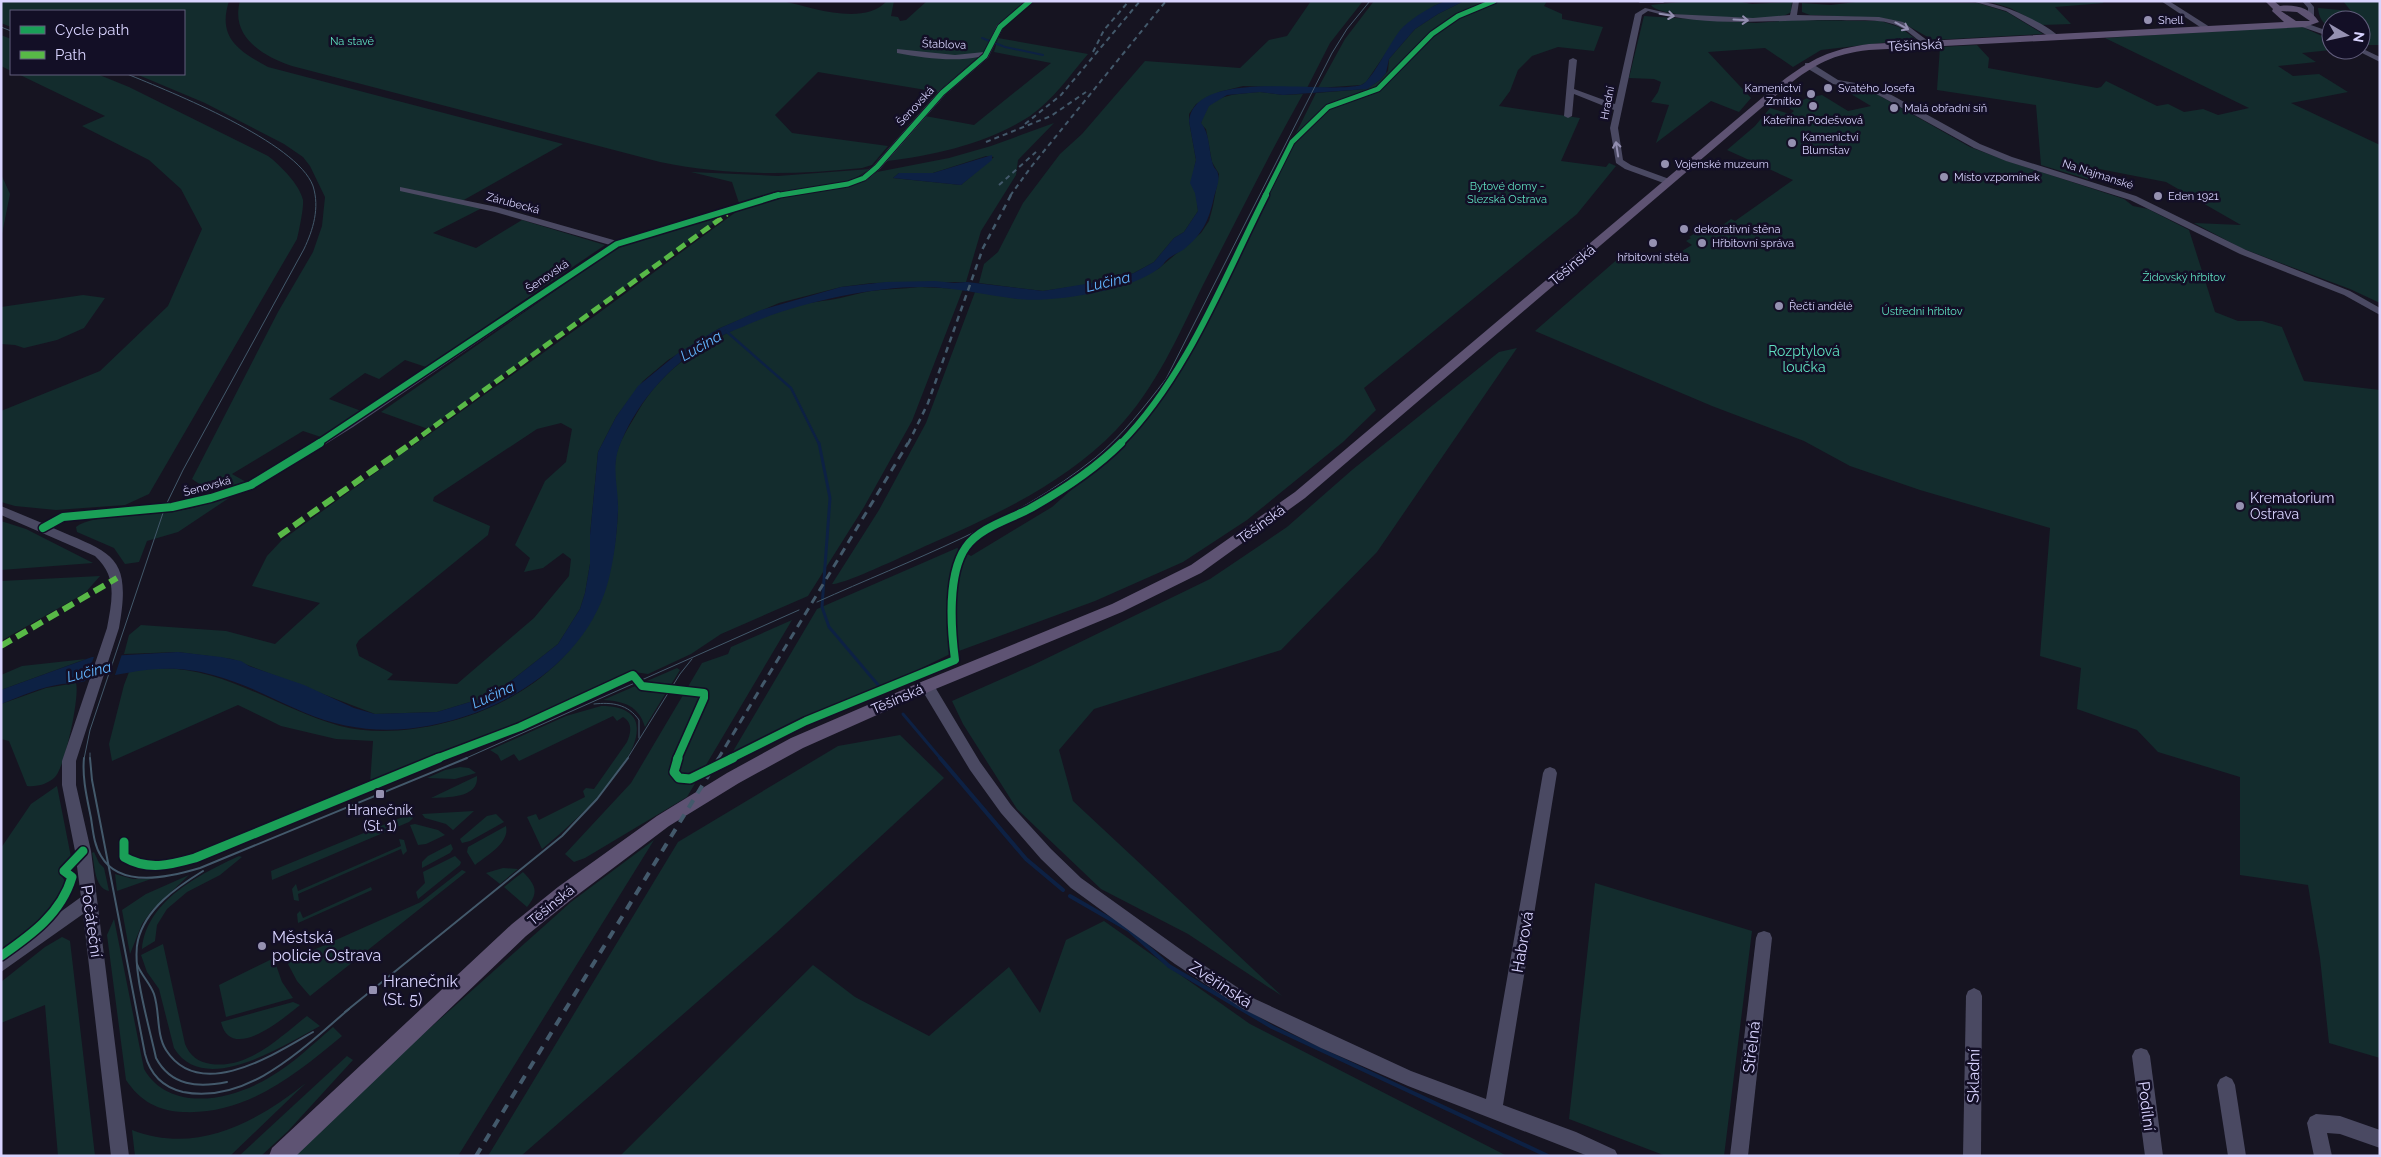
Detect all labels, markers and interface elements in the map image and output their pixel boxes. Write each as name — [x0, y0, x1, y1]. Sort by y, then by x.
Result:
legend — [10, 10, 185, 75]
one-way arrow — [1658, 10, 1674, 20]
north arrow — [2321, 10, 2371, 60]
marker: Shell — [2142, 14, 2154, 26]
place label: Shell — [2158, 14, 2184, 27]
one-way arrow — [1733, 15, 1749, 24]
text: Cycle path — [55, 21, 129, 39]
one-way arrow — [1894, 22, 1909, 31]
text: N — [2350, 31, 2368, 44]
park label: Na stavě — [330, 35, 375, 48]
street label: Štablova — [922, 36, 966, 52]
street label: Těšínská — [1887, 36, 1943, 54]
text: Path — [55, 46, 86, 64]
place label: Kamenictví Zmítko — [1745, 82, 1802, 108]
marker: Svatého Josefa — [1822, 82, 1834, 94]
place label: Svatého Josefa — [1838, 82, 1915, 95]
street label: Šenovská — [893, 83, 937, 129]
street label: Hradní — [1598, 85, 1617, 121]
marker: Kamenictví Zmítko — [1805, 88, 1817, 100]
marker: Kateřina Podešvová — [1807, 100, 1819, 112]
marker: Malá obřadní síň — [1888, 102, 1900, 114]
place label: Malá obřadní síň — [1904, 102, 1987, 115]
place label: Kateřina Podešvová — [1763, 114, 1863, 127]
place label: Kamenictví Blumstav — [1802, 131, 1859, 157]
marker: Kamenictví Blumstav — [1786, 137, 1798, 149]
one-way arrow — [1612, 142, 1622, 158]
street label: Na Najmanské — [2061, 157, 2136, 192]
marker: Vojenské muzeum — [1659, 158, 1671, 170]
place label: Vojenské muzeum — [1675, 158, 1769, 171]
marker: Místo vzpomínek — [1938, 171, 1950, 183]
place label: Místo vzpomínek — [1954, 171, 2040, 184]
park label: Bytové domy - Slezská Ostrava — [1467, 180, 1547, 206]
street label: Zárubecká — [485, 190, 541, 217]
marker: Eden 1921 — [2152, 190, 2164, 202]
place label: Eden 1921 — [2168, 190, 2219, 203]
marker: dekorativní stěna — [1678, 223, 1690, 235]
place label: dekorativní stěna — [1694, 223, 1781, 236]
marker: hřbitovní stéla — [1647, 237, 1659, 249]
marker: Hřbitovní správa — [1696, 237, 1708, 249]
place label: Hřbitovní správa — [1712, 237, 1794, 250]
street label: Těšínská — [1546, 241, 1598, 289]
place label: hřbitovní stéla — [1617, 251, 1689, 264]
street label: Šenovská — [523, 257, 571, 295]
water label: Lučina — [1084, 268, 1132, 296]
park label: Židovský hřbitov — [2142, 270, 2226, 284]
place label: Řečtí andělé — [1789, 299, 1853, 313]
marker: Řečtí andělé — [1773, 300, 1785, 312]
park label: Ústřední hřbitov — [1881, 304, 1963, 318]
water label: Lučina — [677, 327, 725, 365]
park label: Rozptylová loučka — [1768, 343, 1840, 375]
street label: Šenovská — [182, 473, 232, 499]
place label: Krematorium Ostrava — [2250, 490, 2334, 522]
marker: Krematorium Ostrava — [2234, 500, 2246, 512]
street label: Těšínská — [1234, 501, 1288, 547]
water label: Lučina — [65, 658, 113, 686]
water label: Lučina — [469, 678, 517, 712]
street label: Těšínská — [869, 681, 925, 717]
marker: Hranečník (St. 1) — [374, 788, 386, 800]
place label: Hranečník (St. 1) — [347, 802, 413, 834]
street label: Těšínská — [525, 881, 577, 929]
street label: Počáteční — [77, 884, 106, 959]
street label: Habrová — [1508, 910, 1537, 974]
place label: Městská policie Ostrava — [272, 928, 381, 965]
marker: Městská policie Ostrava — [256, 940, 268, 952]
street label: Zvěřinská — [1186, 957, 1256, 1012]
place label: Hranečník (St. 5) — [383, 972, 458, 1009]
marker: Hranečník (St. 5) — [367, 984, 379, 996]
street label: Střelná — [1739, 1020, 1764, 1074]
street label: Skladní — [1964, 1048, 1983, 1103]
street label: Podílní — [2134, 1080, 2159, 1132]

